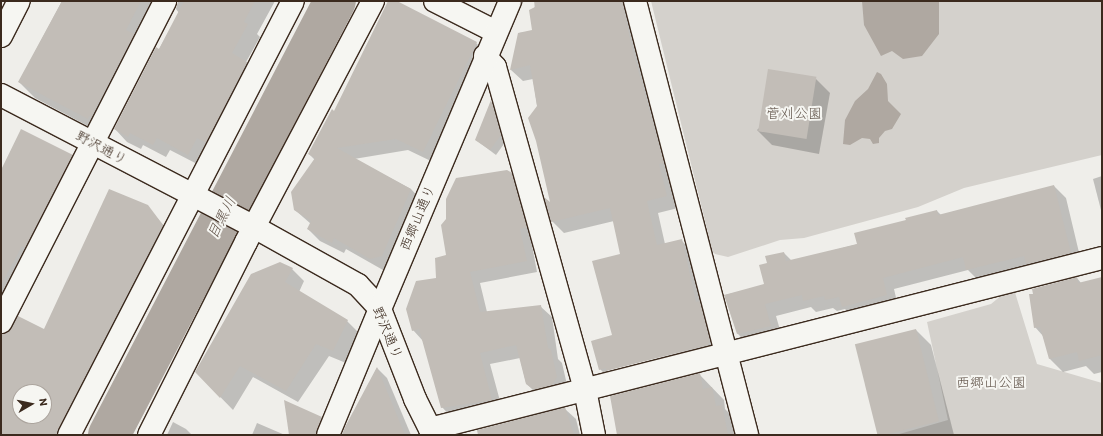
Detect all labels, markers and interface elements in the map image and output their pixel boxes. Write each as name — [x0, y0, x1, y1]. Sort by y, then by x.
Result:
park label: 菅刈公園 — [766, 106, 822, 122]
street label: 野沢通り — [72, 127, 130, 169]
street label: 西郷山通り — [397, 183, 439, 253]
water label: 目黒川 — [204, 194, 240, 242]
street label: 野沢通り — [368, 304, 406, 362]
park label: 西郷山公園 — [956, 375, 1026, 391]
north arrow — [12, 384, 52, 424]
text: N — [36, 398, 50, 407]

